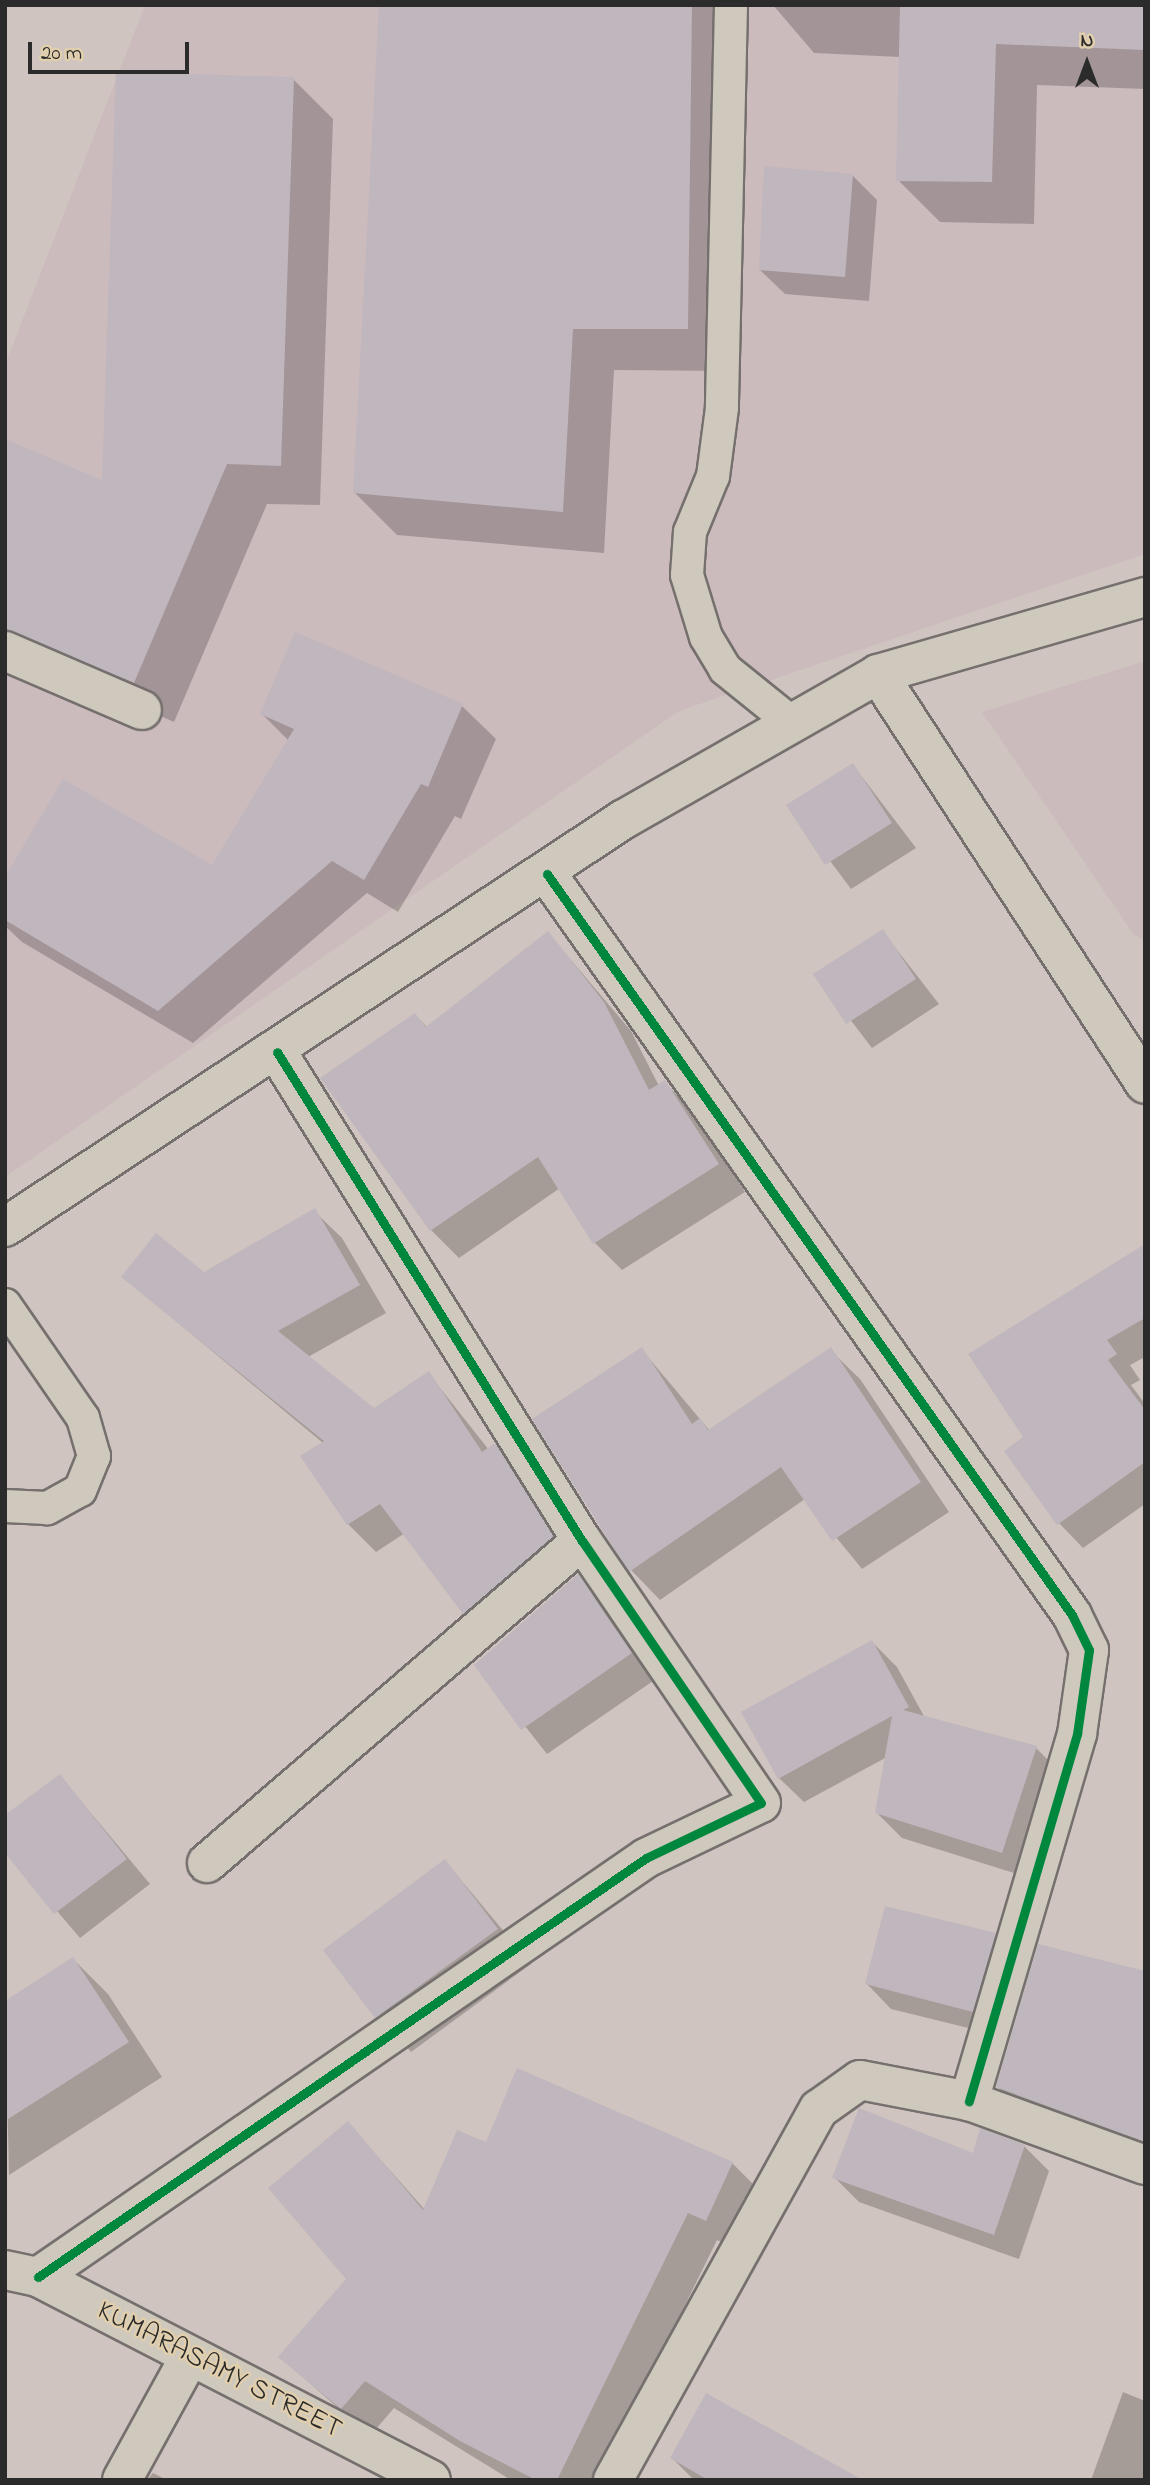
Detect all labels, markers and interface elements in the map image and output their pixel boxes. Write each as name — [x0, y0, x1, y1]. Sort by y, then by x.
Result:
scale bar — [32, 28, 192, 72]
north arrow — [1052, 28, 1122, 98]
text: N — [1081, 28, 1093, 55]
text: 20 m — [41, 39, 82, 69]
street label: KUMARASAMY STREET — [91, 2295, 347, 2447]

